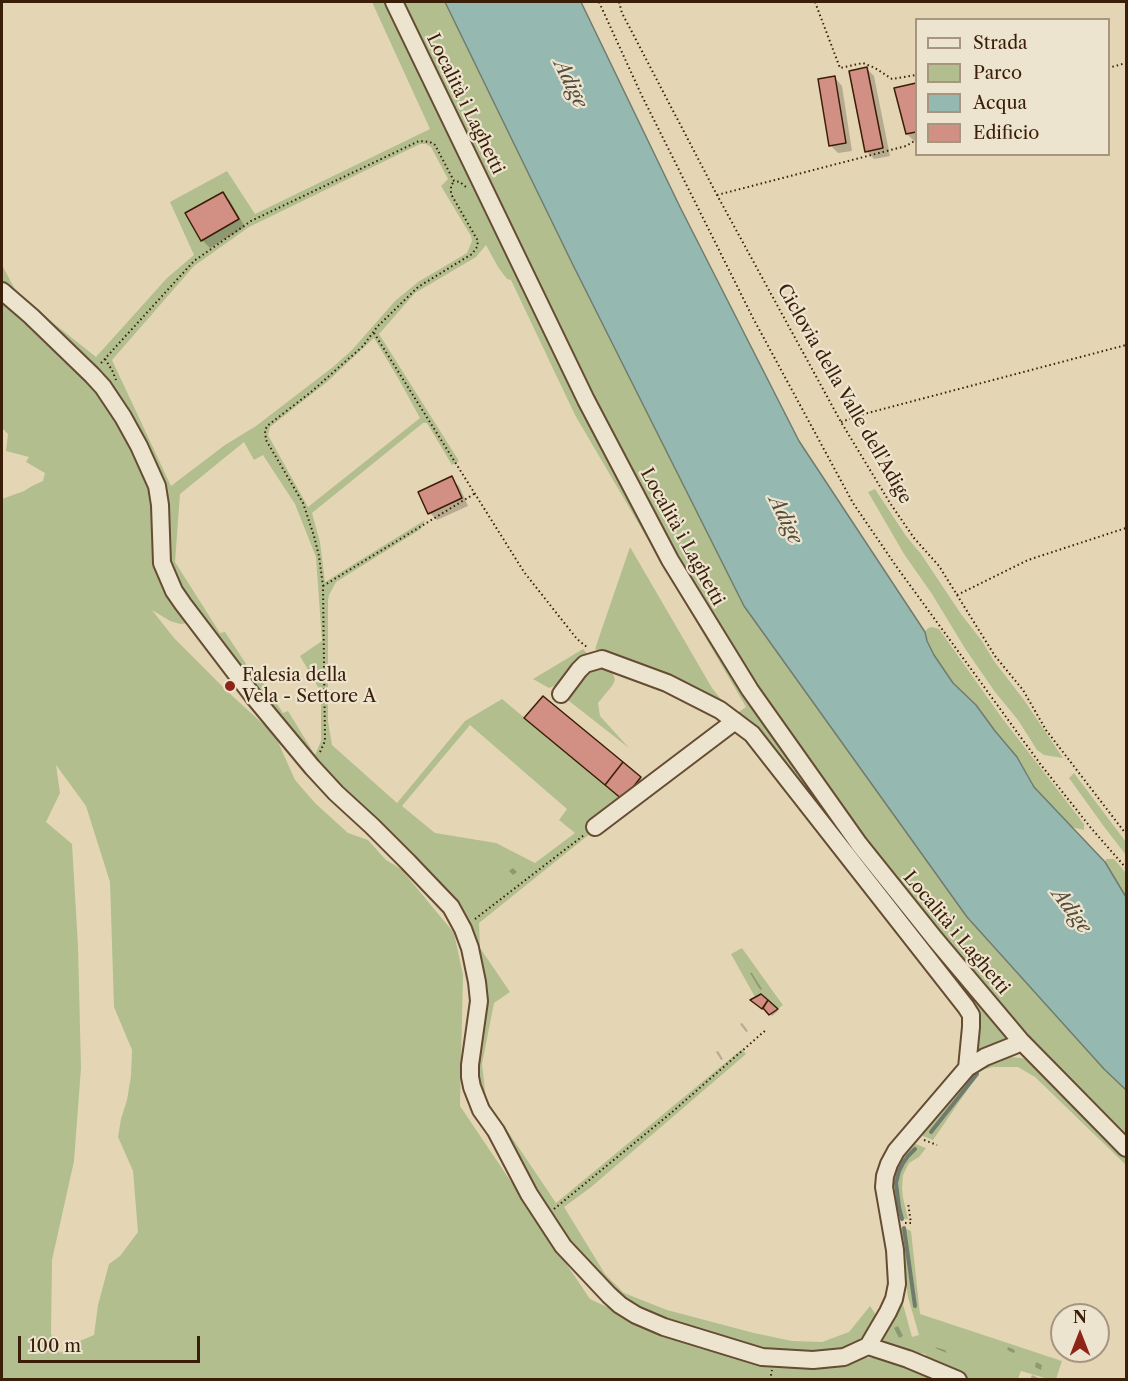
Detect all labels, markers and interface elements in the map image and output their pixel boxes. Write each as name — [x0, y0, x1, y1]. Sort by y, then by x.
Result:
legend — [915, 18, 1110, 156]
street label: Località i Laghetti — [422, 30, 508, 178]
text: Strada — [973, 32, 1028, 54]
water label: Adige — [548, 56, 592, 112]
text: Parco — [973, 62, 1022, 84]
text: Acqua — [973, 92, 1027, 114]
text: Edificio — [973, 122, 1039, 144]
street label: Ciclovia della Valle dell'Adige — [772, 280, 916, 508]
street label: Località i Laghetti — [635, 464, 729, 610]
water label: Adige — [763, 492, 807, 548]
place label: Falesia della Vela - Settore A — [242, 665, 376, 708]
marker: Falesia della Vela - Settore A — [223, 679, 237, 693]
street label: Località i Laghetti — [898, 867, 1014, 999]
water label: Adige — [1046, 883, 1096, 939]
north arrow — [1050, 1303, 1110, 1363]
text: N — [1073, 1307, 1087, 1327]
scale bar — [21, 1324, 202, 1362]
text: 100 m — [29, 1335, 81, 1357]

